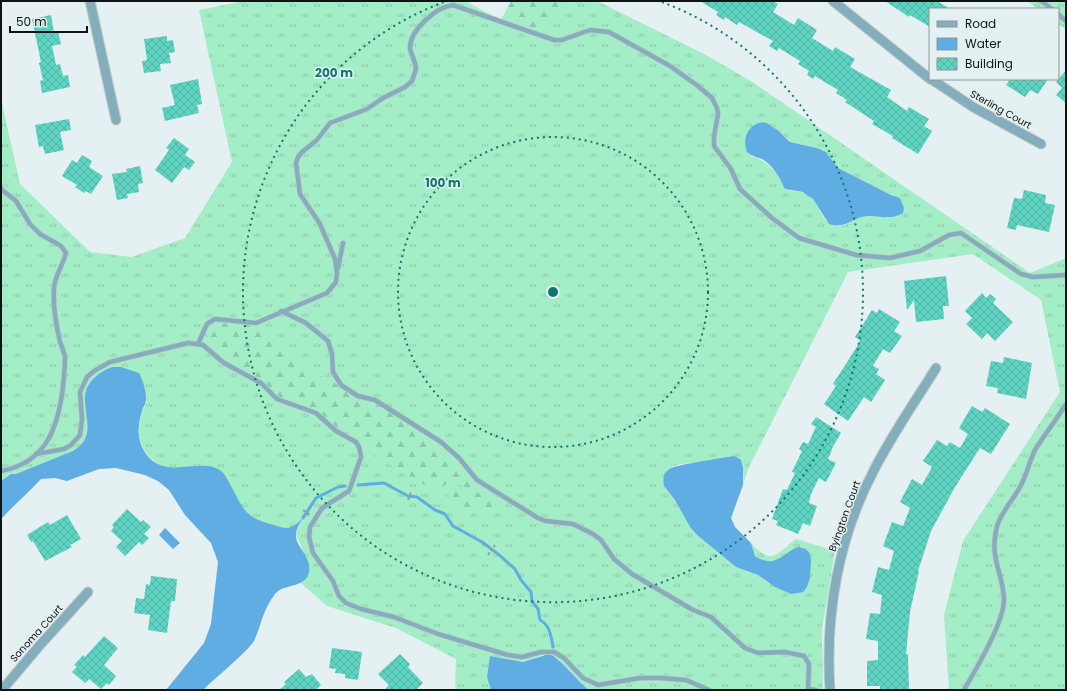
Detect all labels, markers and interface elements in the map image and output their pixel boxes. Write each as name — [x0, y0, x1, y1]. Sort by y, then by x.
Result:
scale bar — [10, 8, 87, 34]
legend — [929, 8, 1059, 80]
text: 50 m — [16, 13, 47, 30]
text: Road — [965, 15, 996, 32]
text: Water — [965, 35, 1002, 52]
text: Building — [965, 55, 1013, 72]
text: 200 m — [315, 64, 353, 81]
street label: Sterling Court — [967, 86, 1034, 133]
text: 100 m — [425, 174, 461, 191]
centre of rings — [546, 285, 560, 299]
street label: Byington Court — [825, 478, 864, 554]
street label: Sonoma Court — [6, 601, 67, 665]

